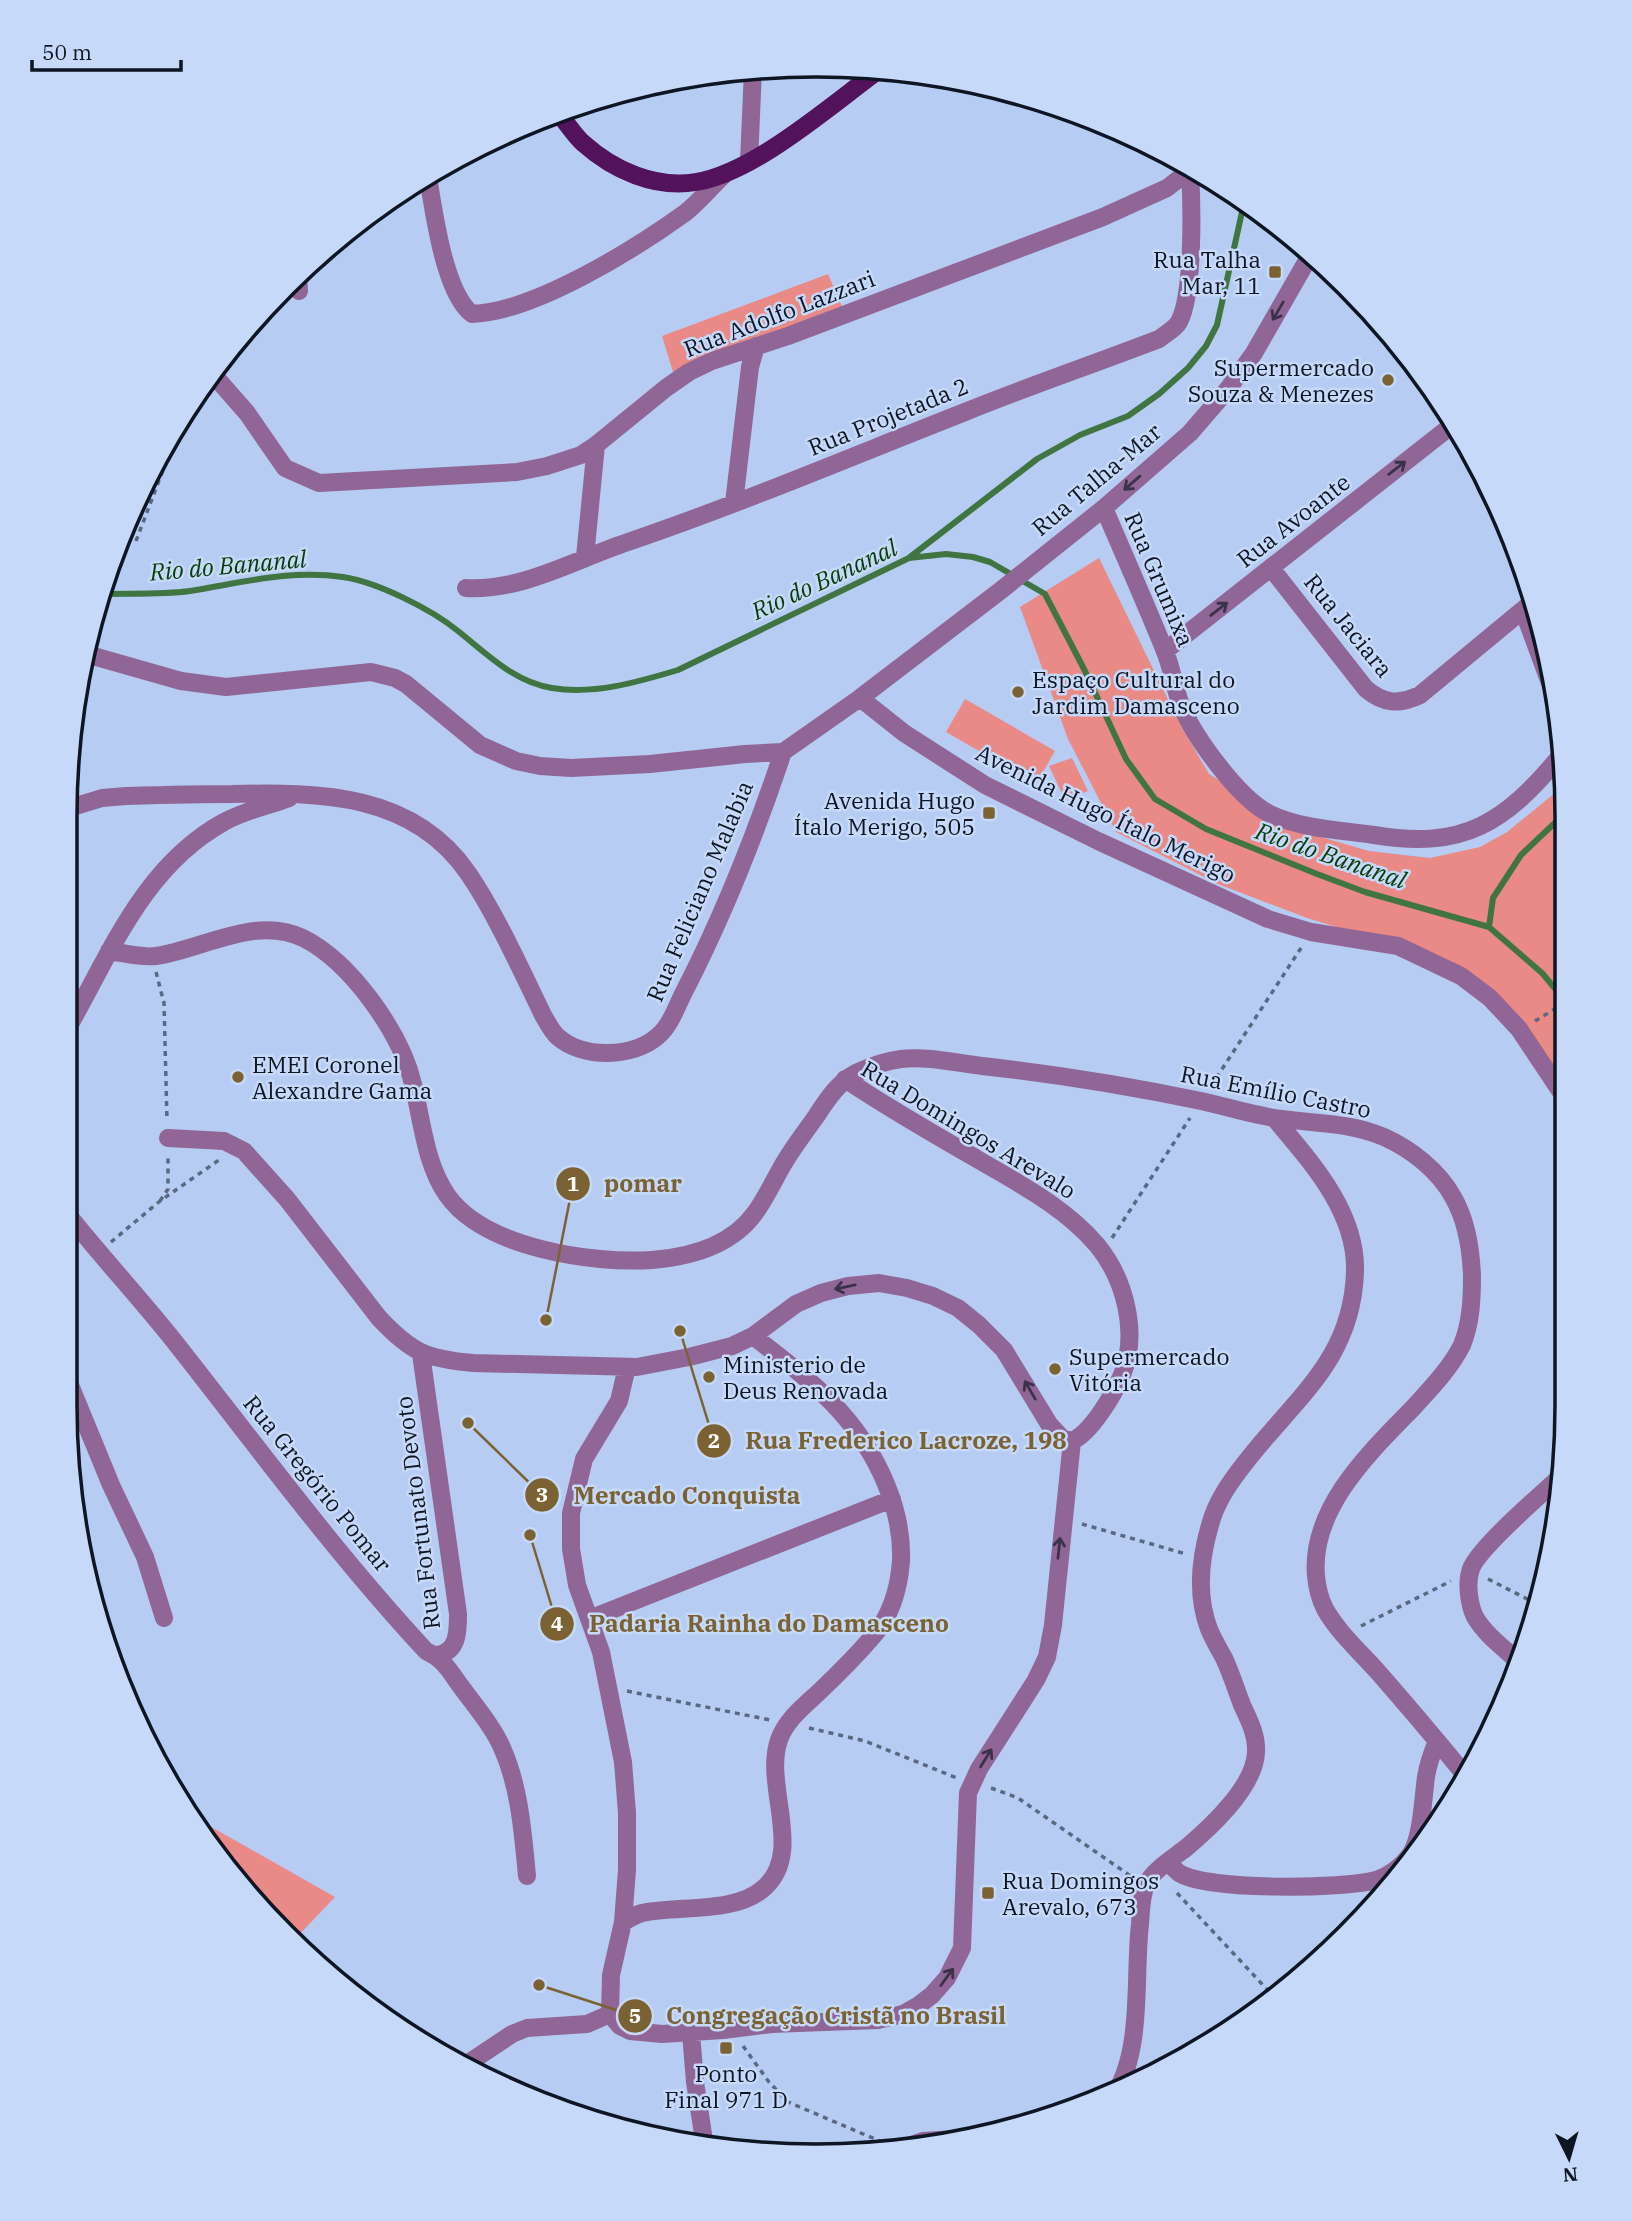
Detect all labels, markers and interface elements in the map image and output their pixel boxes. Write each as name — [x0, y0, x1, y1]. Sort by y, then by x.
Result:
scale bar — [32, 28, 180, 72]
text: 50 m — [42, 38, 92, 66]
place label: Rua Talha Mar, 11 — [1153, 244, 1261, 300]
street label: Rua Adolfo Lazzari — [679, 263, 879, 363]
marker: Rua Talha Mar, 11 — [1267, 264, 1283, 280]
one-way arrow — [1271, 301, 1285, 321]
place label: Supermercado Souza & Menezes — [1188, 352, 1374, 408]
street label: Rua Projetada 2 — [803, 370, 973, 462]
marker: Supermercado Souza & Menezes — [1380, 372, 1396, 388]
street label: Rua Talha-Mar — [1025, 416, 1167, 542]
one-way arrow — [1388, 460, 1406, 476]
street label: Rua Avoante — [1230, 466, 1356, 574]
one-way arrow — [1123, 475, 1141, 491]
street label: Rua Grumixa — [1118, 507, 1202, 651]
water label: Rio do Bananal — [745, 531, 903, 627]
water label: Rio do Bananal — [147, 542, 309, 588]
street label: Rua Jaciara — [1298, 567, 1400, 683]
one-way arrow — [1209, 602, 1228, 617]
place label: Espaço Cultural do Jardim Damasceno — [1032, 664, 1240, 720]
marker: Espaço Cultural do Jardim Damasceno — [1010, 684, 1026, 700]
street label: Avenida Hugo Ítalo Merigo — [971, 737, 1241, 889]
street label: Rua Feliciano Malabia — [639, 776, 759, 1006]
place label: Avenida Hugo Ítalo Merigo, 505 — [794, 785, 975, 841]
marker: Avenida Hugo Ítalo Merigo, 505 — [981, 805, 997, 821]
water label: Rio do Bananal — [1251, 814, 1412, 896]
place label: EMEI Coronel Alexandre Gama — [252, 1049, 432, 1105]
street label: Rua Domingos Arevalo — [856, 1053, 1082, 1205]
street label: Rua Emílio Castro — [1178, 1058, 1374, 1124]
marker: EMEI Coronel Alexandre Gama — [230, 1069, 246, 1085]
callout: pomar — [555, 1161, 696, 1206]
text: pomar — [604, 1167, 682, 1199]
text: 1 — [567, 1169, 579, 1197]
one-way arrow — [834, 1281, 857, 1295]
place label: Supermercado Vitória — [1069, 1341, 1229, 1397]
place label: Ministerio de Deus Renovada — [723, 1349, 888, 1405]
marker: Supermercado Vitória — [1047, 1361, 1063, 1377]
marker: Ministerio de Deus Renovada — [701, 1369, 717, 1385]
one-way arrow — [1023, 1381, 1037, 1401]
street label: Rua Gregório Pomar — [237, 1388, 399, 1578]
street label: Rua Fortunato Devoto — [388, 1395, 446, 1631]
callout: Rua Frederico Lacroze, 198 — [697, 1418, 1081, 1463]
text: Rua Frederico Lacroze, 198 — [745, 1424, 1067, 1456]
text: 2 — [708, 1426, 720, 1454]
callout: Mercado Conquista — [524, 1473, 814, 1518]
text: Mercado Conquista — [574, 1479, 801, 1511]
text: 3 — [536, 1480, 548, 1508]
one-way arrow — [1053, 1537, 1066, 1560]
callout: Padaria Rainha do Damasceno — [540, 1601, 962, 1646]
text: Padaria Rainha do Damasceno — [589, 1607, 949, 1639]
text: 4 — [551, 1609, 563, 1637]
one-way arrow — [979, 1748, 993, 1768]
place label: Rua Domingos Arevalo, 673 — [1002, 1865, 1159, 1921]
marker: Rua Domingos Arevalo, 673 — [980, 1885, 996, 1901]
one-way arrow — [939, 1967, 954, 1986]
callout: Congregação Cristã no Brasil — [617, 1993, 1020, 2038]
text: Congregação Cristã no Brasil — [666, 1999, 1006, 2031]
text: 5 — [629, 2001, 641, 2029]
marker: Ponto Final 971 D — [718, 2040, 734, 2056]
place label: Ponto Final 971 D — [664, 2058, 788, 2114]
north arrow — [1534, 2123, 1604, 2193]
text: N — [1562, 2162, 1579, 2188]

